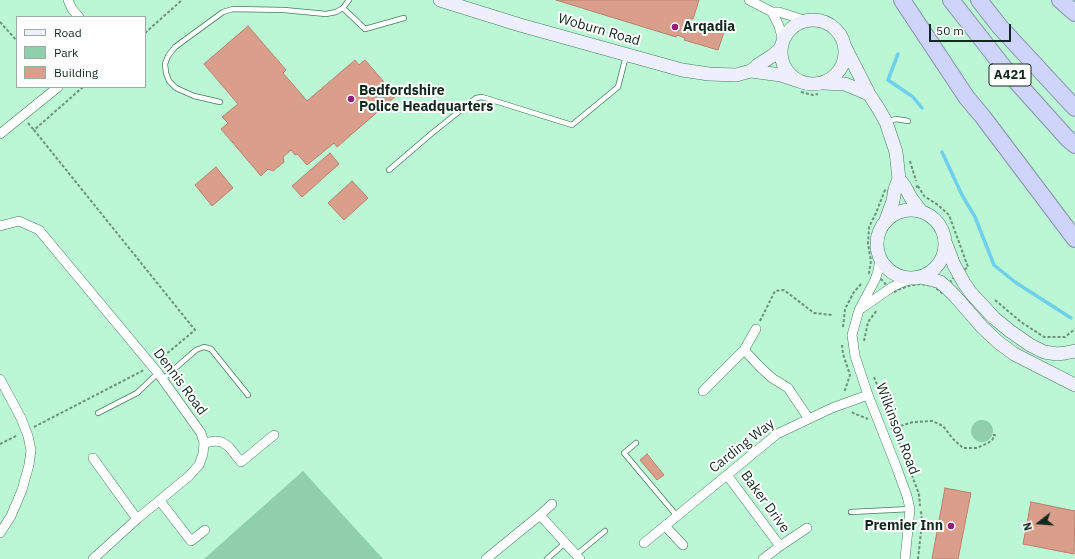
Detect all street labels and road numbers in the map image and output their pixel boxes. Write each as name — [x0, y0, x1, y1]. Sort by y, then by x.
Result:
street label: Woburn Road — [556, 10, 642, 50]
road number: A421 — [989, 64, 1031, 86]
street label: Dennis Road — [150, 345, 210, 419]
street label: Wilkinson Road — [872, 381, 922, 477]
street label: Carding Way — [706, 415, 778, 477]
street label: Baker Drive — [737, 468, 793, 536]

